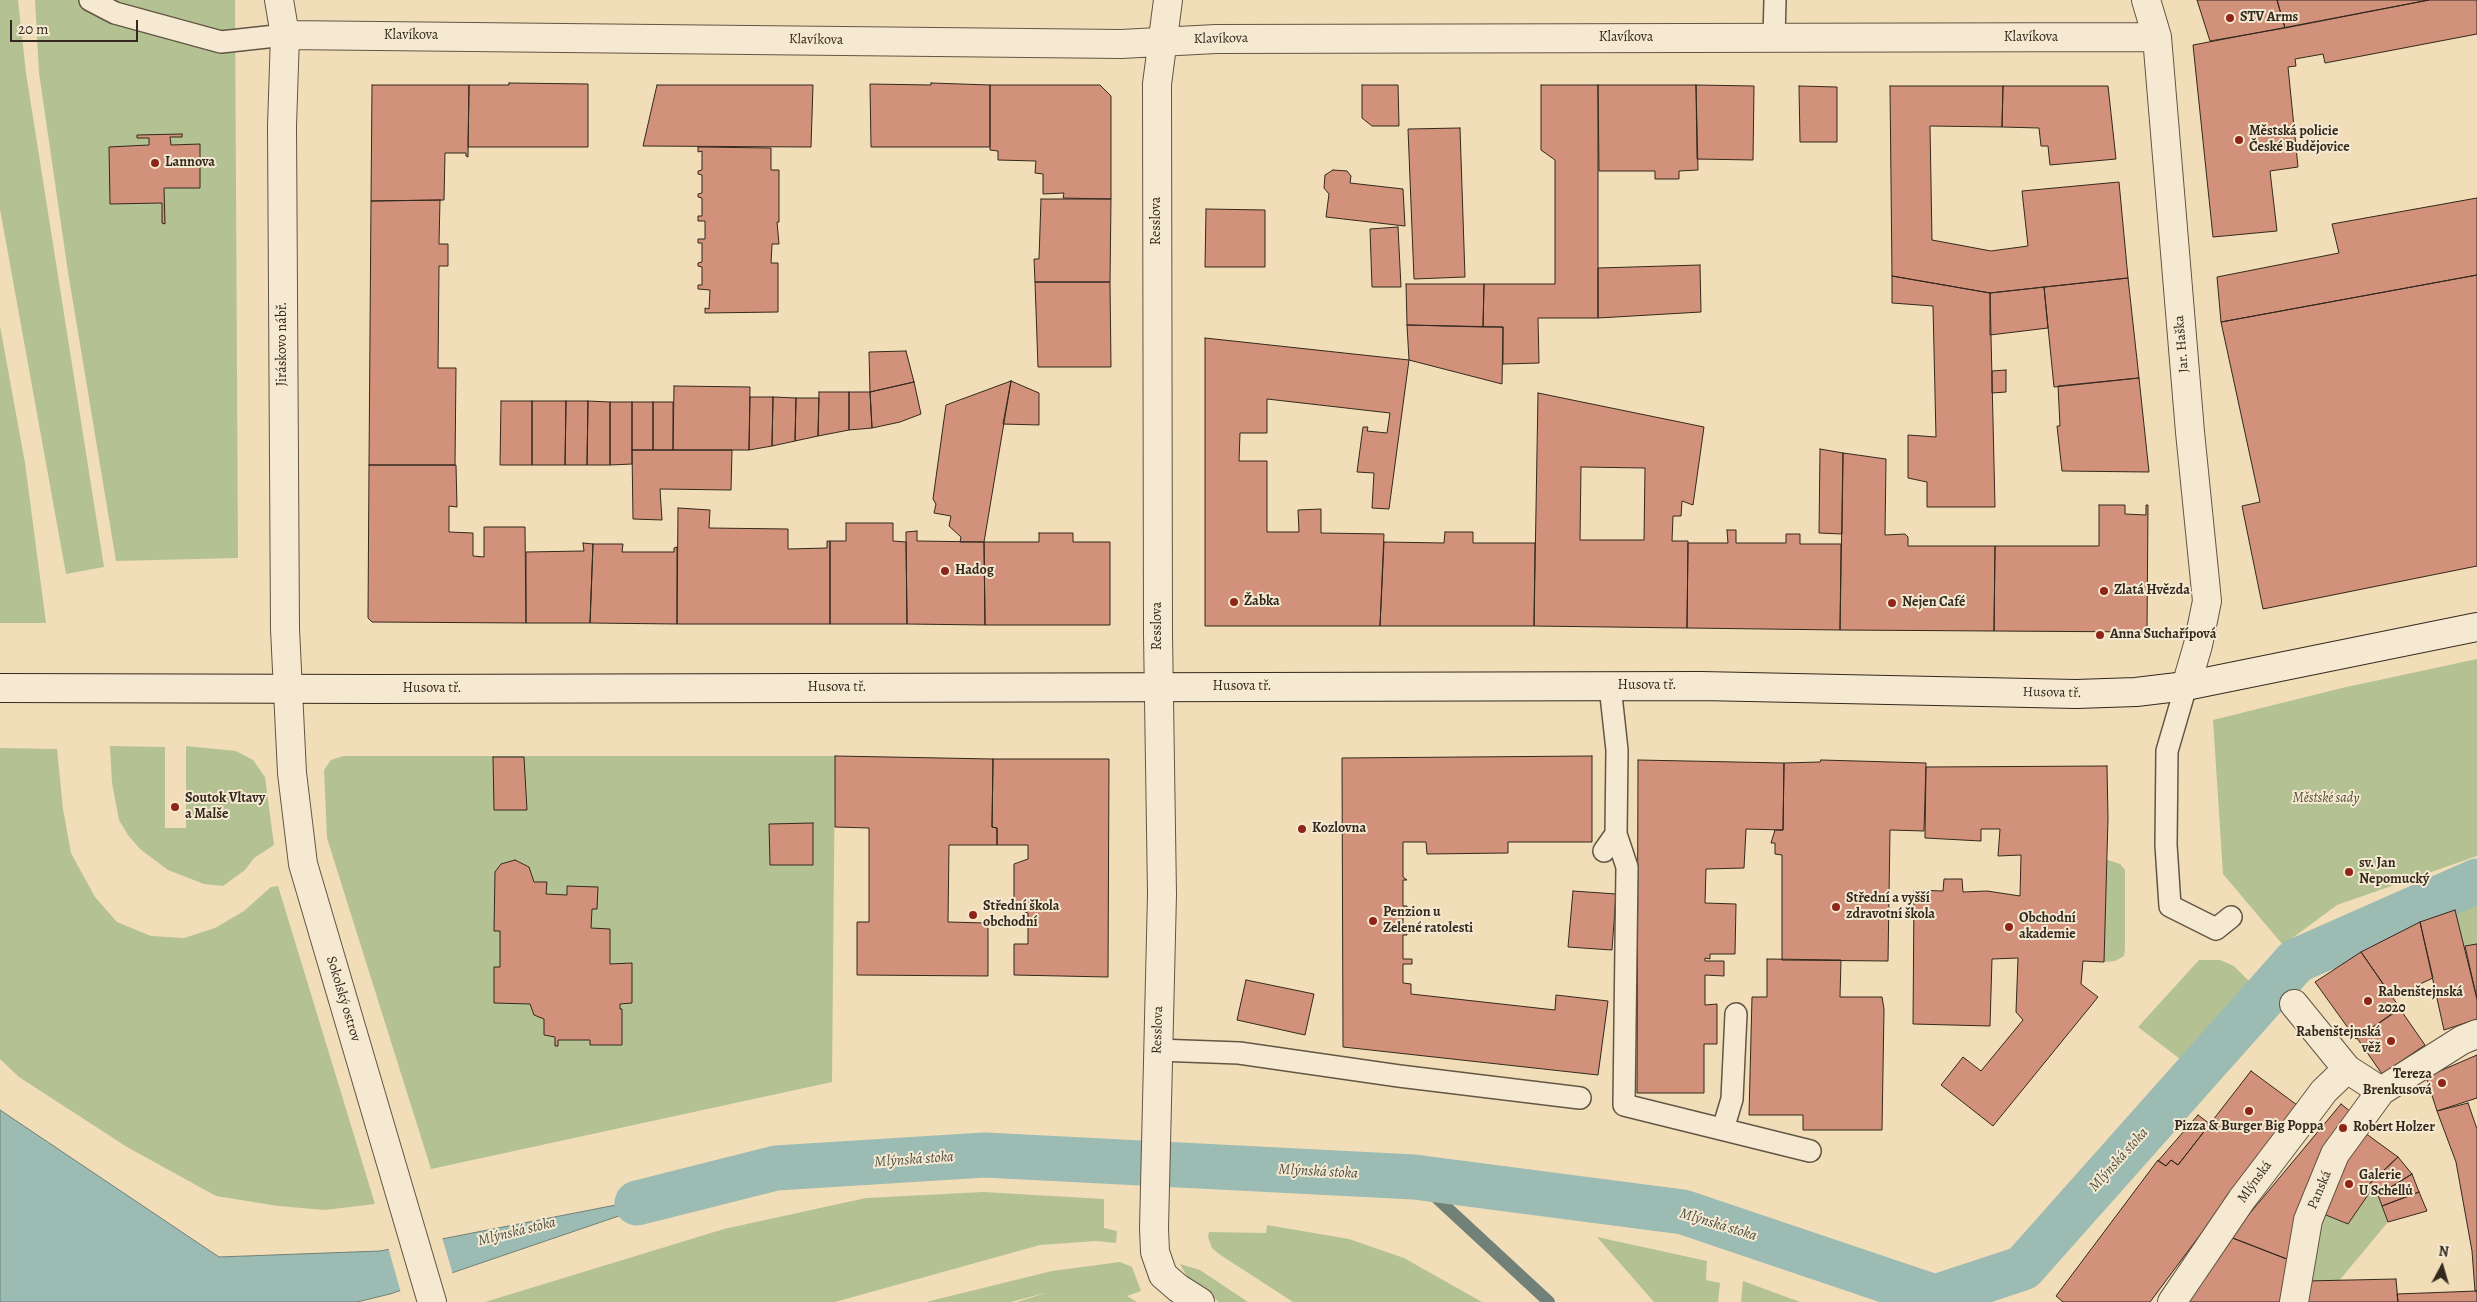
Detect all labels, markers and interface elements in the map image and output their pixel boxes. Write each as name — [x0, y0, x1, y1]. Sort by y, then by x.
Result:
scale bar — [12, 10, 140, 42]
place label: STV Arms — [2240, 10, 2298, 26]
marker: STV Arms — [2224, 12, 2236, 24]
text: 20 m — [18, 19, 49, 39]
street label: Klavíkova — [384, 28, 438, 44]
street label: Klavíkova — [1194, 30, 1248, 48]
street label: Klavíkova — [1599, 30, 1653, 46]
street label: Klavíkova — [2004, 30, 2058, 46]
street label: Klavíkova — [789, 31, 843, 49]
place label: Městská policie České Budějovice — [2249, 124, 2350, 156]
marker: Městská policie České Budějovice — [2233, 134, 2245, 146]
place label: Lannova — [165, 155, 215, 171]
marker: Lannova — [149, 157, 161, 169]
street label: Resslova — [1149, 197, 1165, 245]
street label: Jiráskovo nábř. — [275, 302, 291, 386]
street label: Jar. Haška — [2171, 315, 2193, 373]
place label: Hadog — [955, 563, 994, 579]
marker: Hadog — [939, 565, 951, 577]
place label: Zlatá Hvězda — [2114, 583, 2190, 599]
marker: Zlatá Hvězda — [2098, 585, 2110, 597]
place label: Žabka — [1244, 594, 1280, 610]
place label: Nejen Café — [1902, 595, 1965, 611]
marker: Žabka — [1228, 596, 1240, 608]
marker: Nejen Café — [1886, 597, 1898, 609]
street label: Resslova — [1150, 602, 1166, 650]
place label: Anna Suchařípová — [2110, 627, 2216, 643]
marker: Anna Suchařípová — [2094, 629, 2106, 641]
street label: Husova tř. — [1618, 678, 1676, 694]
street label: Husova tř. — [1213, 679, 1271, 695]
street label: Husova tř. — [808, 680, 866, 696]
street label: Husova tř. — [403, 681, 461, 697]
street label: Husova tř. — [2022, 684, 2082, 702]
place label: Soutok Vltavy a Malše — [185, 791, 265, 824]
park label: Městské sady — [2293, 791, 2359, 807]
marker: Soutok Vltavy a Malše — [169, 801, 181, 813]
place label: Kozlovna — [1312, 821, 1366, 837]
marker: Kozlovna — [1296, 823, 1308, 835]
place label: sv. Jan Nepomucký — [2359, 856, 2429, 889]
marker: sv. Jan Nepomucký — [2343, 866, 2355, 878]
place label: Střední a vyšší zdravotní škola — [1846, 891, 1935, 924]
place label: Střední škola obchodní — [983, 899, 1060, 932]
marker: Střední a vyšší zdravotní škola — [1830, 901, 1842, 913]
place label: Penzion u Zelené ratolesti — [1383, 905, 1473, 938]
marker: Střední škola obchodní — [967, 909, 979, 921]
place label: Obchodní akademie — [2019, 911, 2076, 944]
marker: Penzion u Zelené ratolesti — [1367, 915, 1379, 927]
marker: Obchodní akademie — [2003, 921, 2015, 933]
street label: Sokolský ostrov — [322, 954, 364, 1044]
place label: Rabenštejnská 2020 — [2378, 985, 2463, 1018]
marker: Rabenštejnská 2020 — [2362, 995, 2374, 1007]
street label: Resslova — [1149, 1006, 1167, 1054]
place label: Rabenštejnská věž — [2296, 1025, 2381, 1058]
marker: Rabenštejnská věž — [2385, 1035, 2397, 1047]
place label: Tereza Brenkusová — [2363, 1067, 2432, 1100]
marker: Tereza Brenkusová — [2436, 1077, 2448, 1089]
marker: Pizza & Burger Big Poppa — [2243, 1105, 2255, 1117]
place label: Pizza & Burger Big Poppa — [2174, 1119, 2324, 1135]
place label: Robert Holzer — [2353, 1120, 2435, 1136]
marker: Robert Holzer — [2337, 1122, 2349, 1134]
water label: Mlýnská stoka — [2086, 1124, 2152, 1196]
water label: Mlýnská stoka — [874, 1148, 954, 1172]
street label: Mlýnská — [2234, 1158, 2276, 1206]
water label: Mlýnská stoka — [1278, 1161, 1358, 1183]
street label: Panská — [2304, 1168, 2336, 1212]
place label: Galerie U Schellů — [2359, 1168, 2413, 1200]
marker: Galerie U Schellů — [2343, 1178, 2355, 1190]
water label: Mlýnská stoka — [1677, 1205, 1759, 1245]
water label: Mlýnská stoka — [476, 1214, 558, 1250]
north arrow — [2417, 1242, 2467, 1292]
text: N — [2438, 1242, 2450, 1262]

